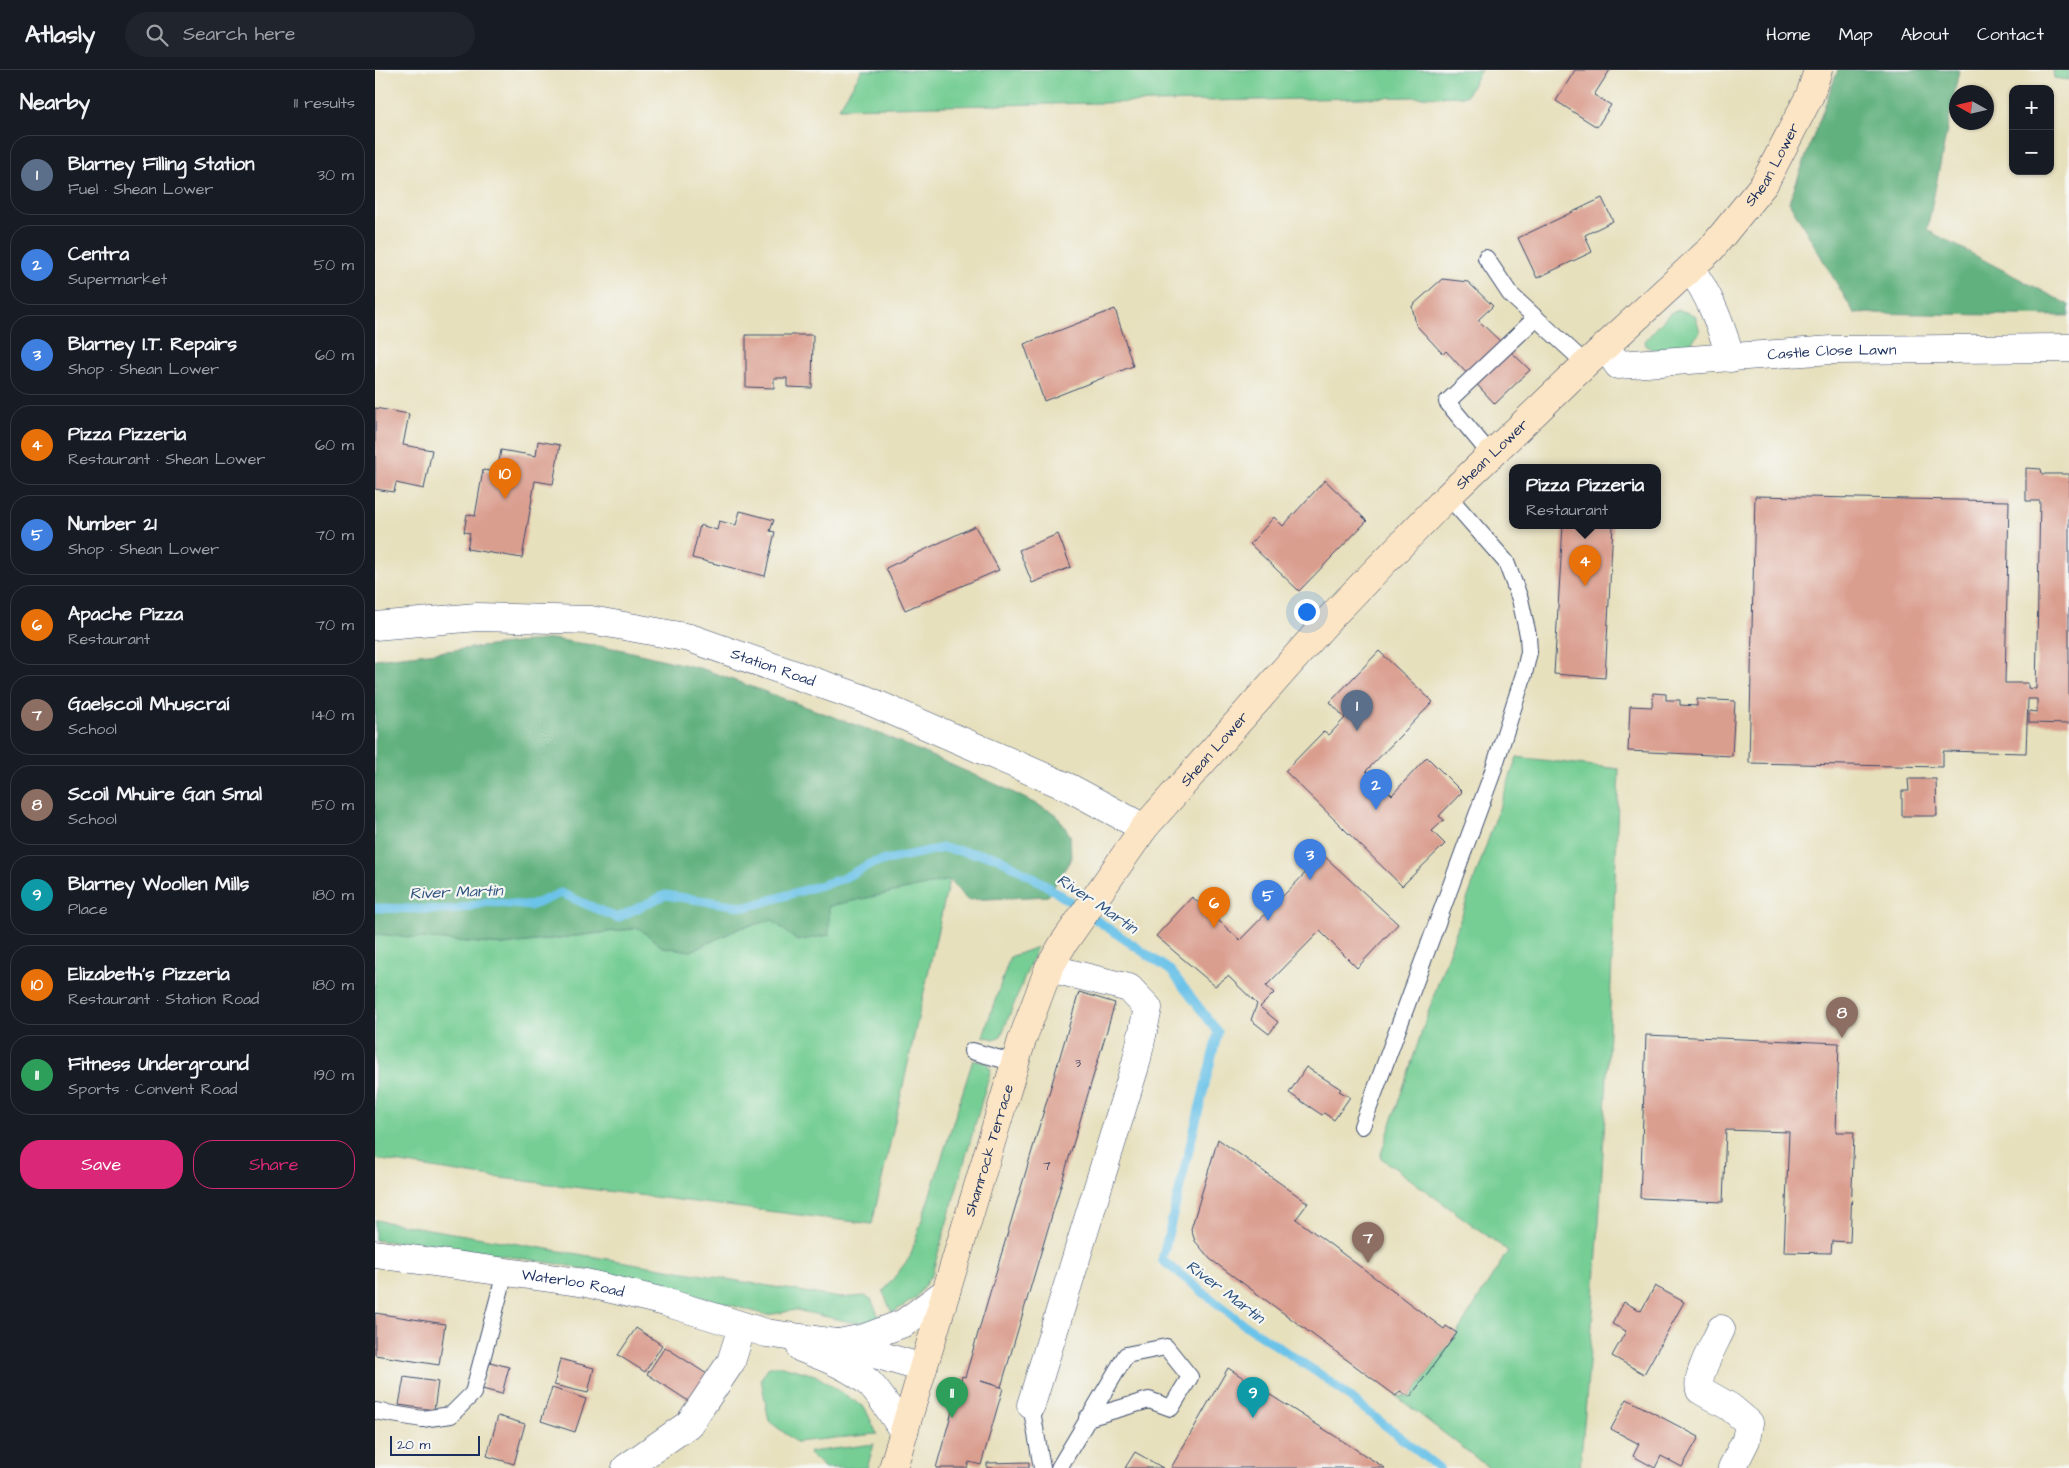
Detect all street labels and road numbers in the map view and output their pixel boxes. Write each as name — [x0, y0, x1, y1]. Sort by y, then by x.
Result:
street label: Shean Lower — [1740, 119, 1805, 211]
street label: Castle Close Lawn — [1767, 339, 1897, 365]
street label: Shean Lower — [1451, 414, 1533, 494]
street label: Station Road — [728, 643, 818, 692]
street label: Shean Lower — [1176, 707, 1254, 791]
street label: Shamrock Terrace — [959, 1082, 1019, 1219]
street label: Waterloo Road — [520, 1264, 627, 1303]

